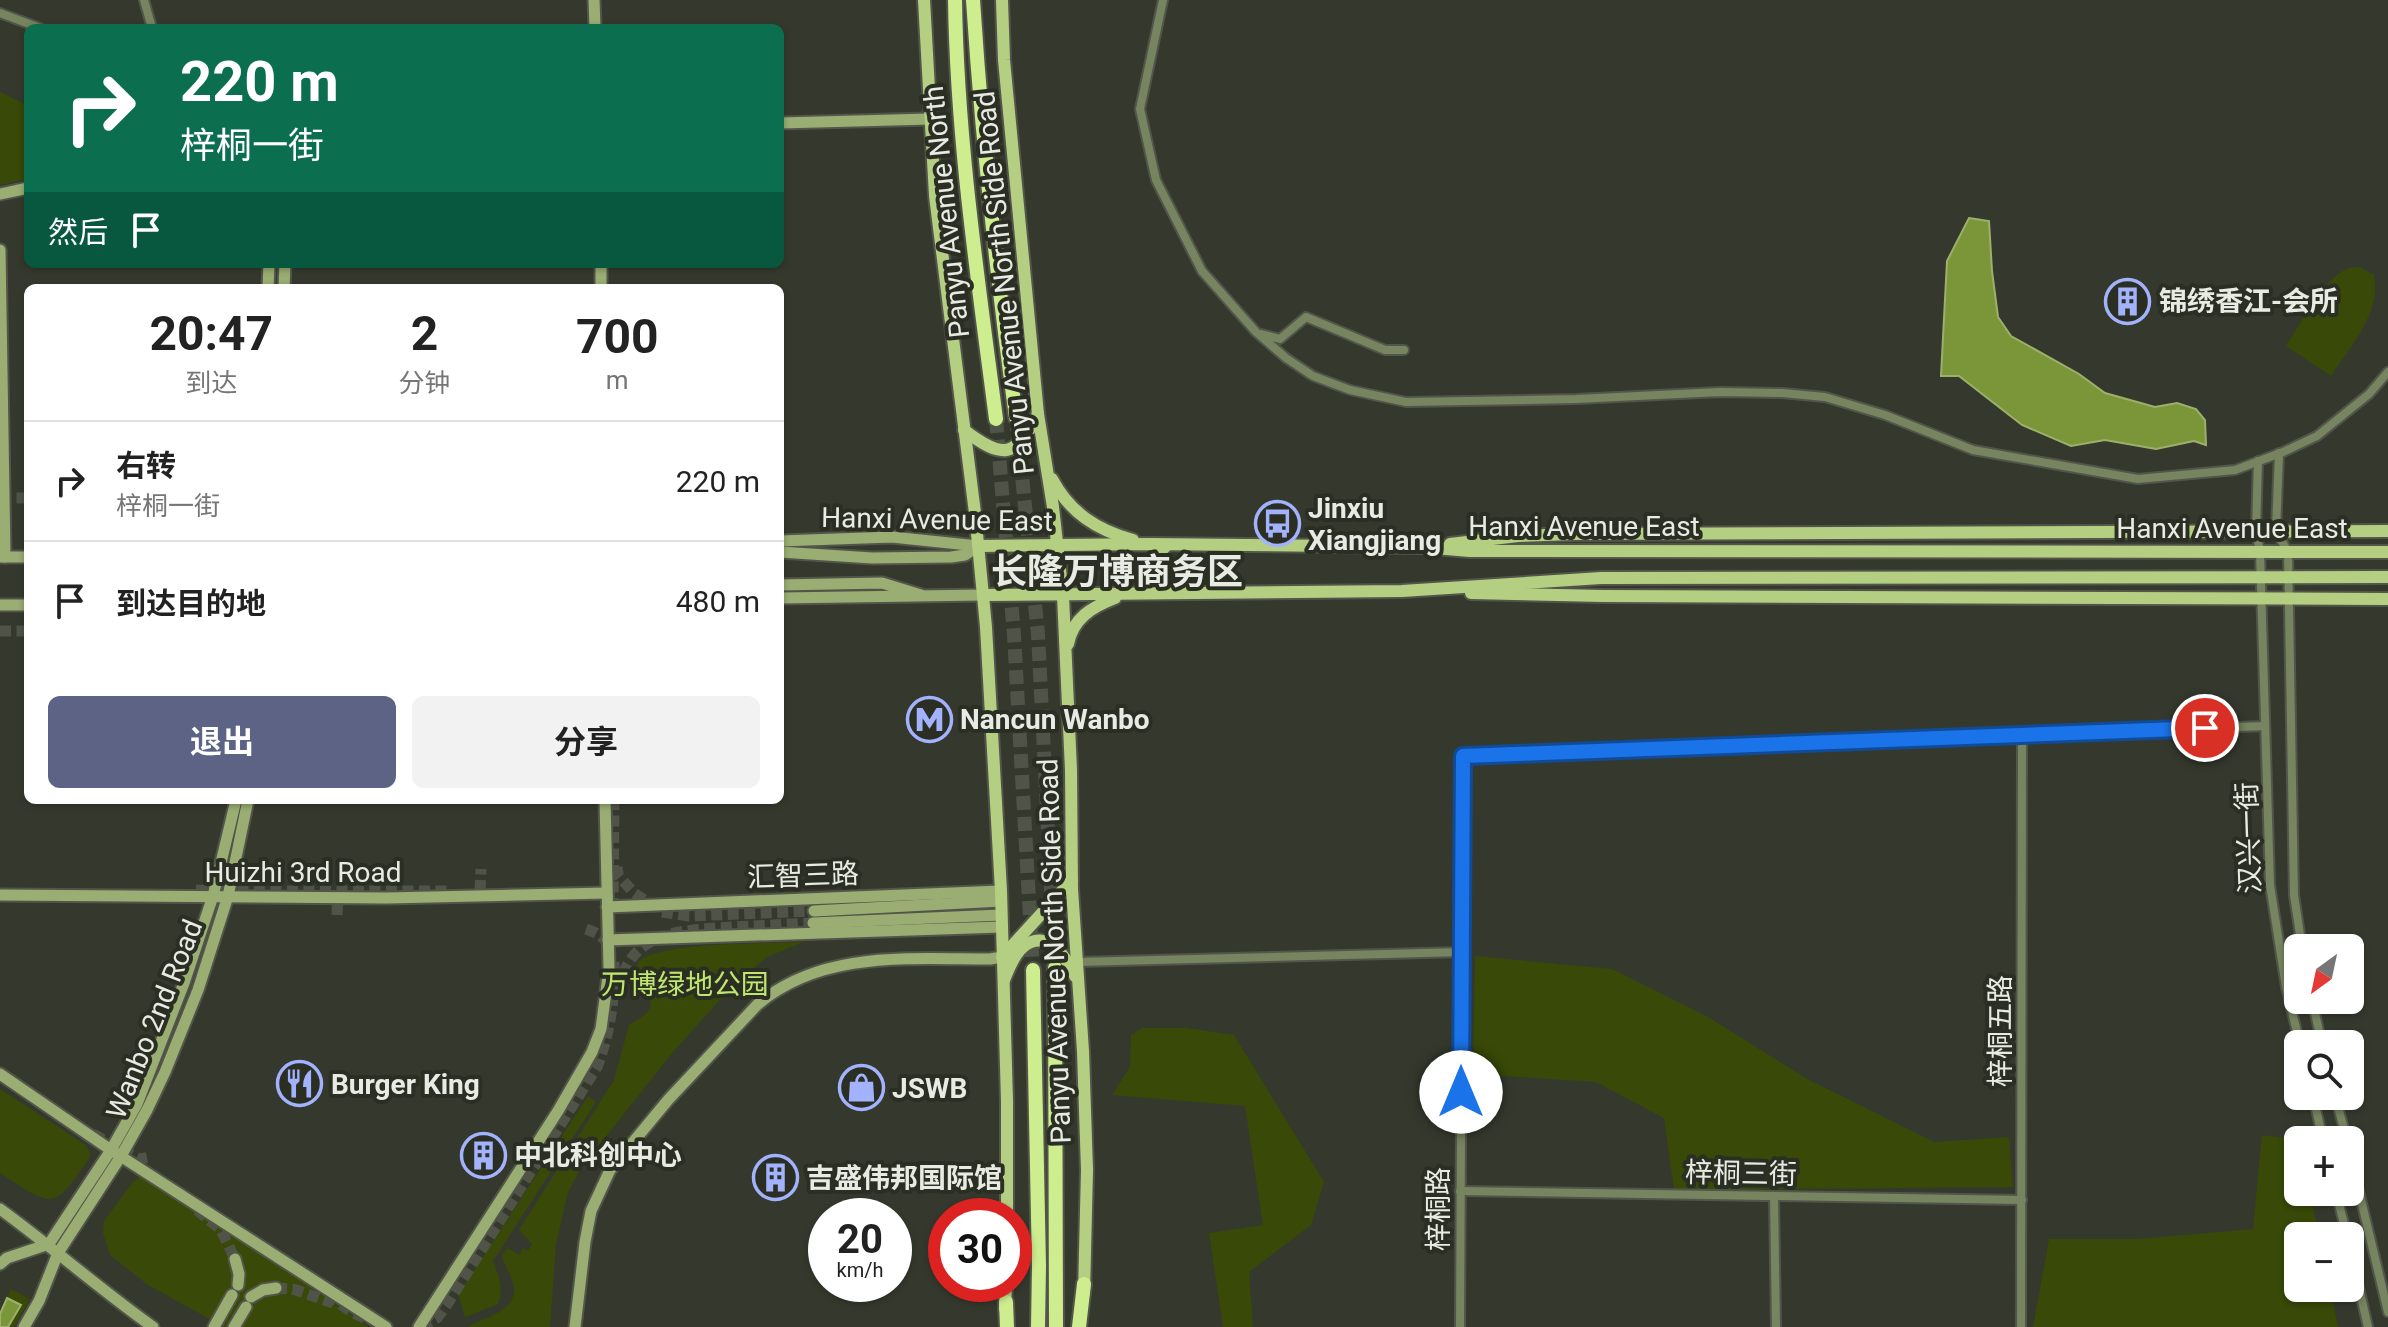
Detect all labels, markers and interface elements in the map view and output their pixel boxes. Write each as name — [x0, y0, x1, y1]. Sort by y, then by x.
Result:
text: 220 m — [180, 49, 339, 115]
icon: right — [48, 56, 152, 160]
street label: Panyu Avenue North — [917, 84, 976, 340]
street label: Panyu Avenue North Side Road — [968, 90, 1041, 476]
text: 梓桐一街 — [180, 125, 324, 167]
icon: arrive — [124, 208, 168, 252]
text: 然后 — [48, 215, 108, 250]
building icon: 锦绣香江-会所 — [2104, 277, 2152, 325]
place label: 锦绣香江-会所 — [2159, 285, 2338, 318]
text: 20:47 — [149, 305, 273, 362]
text: 2 — [411, 305, 438, 362]
text: 700 — [576, 308, 659, 365]
text: m — [606, 365, 629, 395]
text: 到达 — [185, 368, 237, 398]
text: 分钟 — [399, 368, 451, 398]
text: 右转 — [116, 448, 176, 483]
icon: right — [48, 459, 92, 503]
text: 220 m — [676, 464, 760, 499]
text: 梓桐一街 — [116, 491, 220, 521]
place label: Jinxiu Xiangjiang — [1308, 492, 1441, 557]
bus stop icon: Jinxiu Xiangjiang — [1253, 500, 1301, 548]
street label: Hanxi Avenue East — [821, 501, 1053, 538]
street label: Hanxi Avenue East — [1468, 510, 1700, 543]
street label: Hanxi Avenue East — [2116, 512, 2348, 545]
district label: 长隆万博商务区 — [991, 551, 1243, 593]
icon: arrive — [48, 579, 92, 623]
text: 480 m — [676, 584, 760, 619]
text: 到达目的地 — [116, 586, 266, 621]
pin — [2171, 694, 2239, 762]
metro station icon: Nancun Wanbo — [905, 695, 953, 743]
button: 退出 — [48, 696, 396, 788]
button: 分享 — [412, 696, 760, 788]
place label: Nancun Wanbo — [960, 703, 1150, 736]
icon: arrive — [2183, 706, 2227, 750]
street label: Panyu Avenue North Side Road — [1031, 758, 1078, 1144]
street label: 汉兴一街 — [2230, 781, 2267, 895]
street label: Huizhi 3rd Road — [204, 856, 402, 889]
street label: 汇智三路 — [746, 857, 860, 894]
street label: Wanbo 2nd Road — [99, 915, 209, 1124]
north arrow — [2284, 934, 2364, 1014]
map controls — [2284, 934, 2364, 1302]
park label: 万博绿地公园 — [601, 968, 769, 1001]
street label: 梓桐五路 — [1984, 975, 2017, 1087]
button: search — [2284, 1030, 2364, 1110]
position arrow — [1419, 1050, 1503, 1134]
restaurant icon: Burger King — [276, 1060, 324, 1108]
shop icon: JSWB — [837, 1064, 885, 1112]
place label: Burger King — [331, 1068, 480, 1101]
place label: JSWB — [892, 1072, 967, 1105]
button: + — [2284, 1126, 2364, 1206]
building icon: 中北科创中心 — [459, 1131, 507, 1179]
place label: 中北科创中心 — [514, 1139, 682, 1172]
building icon: 吉盛伟邦国际馆 — [751, 1154, 799, 1202]
street label: 梓桐三街 — [1685, 1156, 1797, 1191]
place label: 吉盛伟邦国际馆 — [806, 1162, 1002, 1195]
street label: 梓桐路 — [1422, 1167, 1455, 1251]
speed limit sign: 30 — [928, 1198, 1032, 1302]
text: 20 — [837, 1216, 883, 1263]
button: − — [2284, 1222, 2364, 1302]
text: km/h — [837, 1258, 883, 1282]

